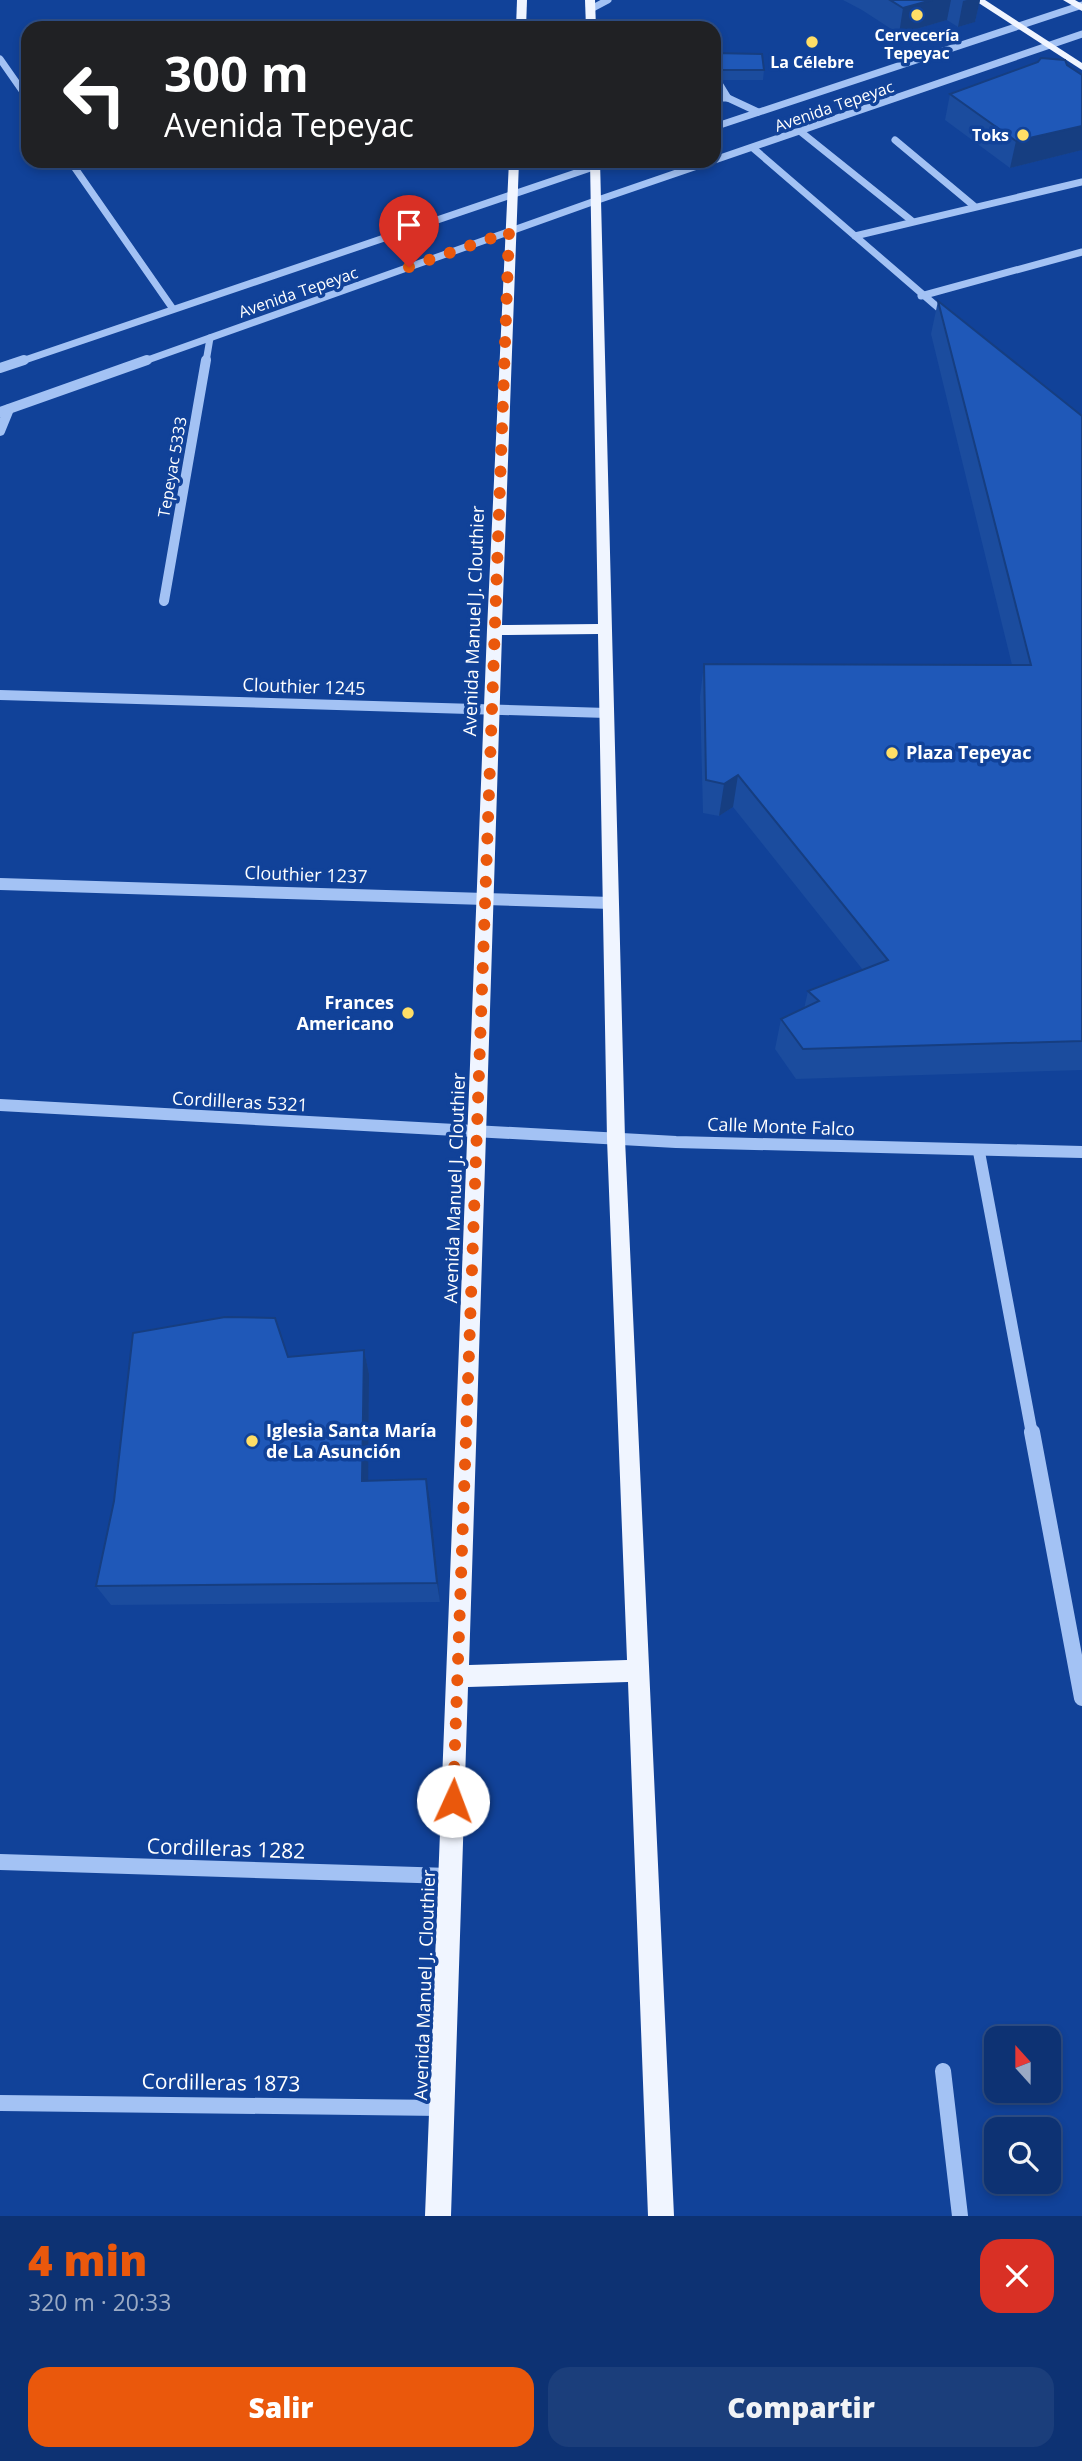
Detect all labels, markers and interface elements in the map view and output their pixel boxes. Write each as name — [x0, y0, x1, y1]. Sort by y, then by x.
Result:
marker: Cervecería Tepeyac — [909, 7, 925, 23]
place label: Cervecería Tepeyac — [875, 24, 959, 64]
marker: La Célebre — [804, 34, 820, 50]
text: 300 m — [164, 40, 309, 106]
icon: left — [49, 49, 140, 140]
place label: La Célebre — [770, 51, 854, 73]
street label: Avenida Tepeyac — [771, 75, 897, 137]
text: Avenida Tepeyac — [164, 103, 414, 146]
place label: Toks — [972, 124, 1009, 146]
marker: Toks — [1015, 127, 1031, 143]
pin — [379, 195, 439, 267]
icon: arrive — [390, 206, 428, 244]
street label: Avenida Tepeyac — [235, 261, 361, 323]
street label: Tepeyac 5333 — [152, 415, 192, 519]
street label: Avenida Manuel J. Clouthier — [457, 505, 489, 737]
street label: Clouthier 1245 — [242, 672, 366, 700]
place label: Plaza Tepeyac — [906, 740, 1031, 764]
marker: Plaza Tepeyac — [884, 745, 900, 761]
street label: Clouthier 1237 — [244, 860, 368, 888]
place label: Frances Americano — [297, 990, 394, 1035]
marker: Frances Americano — [400, 1005, 416, 1021]
street label: Avenida Manuel J. Clouthier — [438, 1072, 470, 1304]
street label: Cordilleras 5321 — [171, 1085, 309, 1117]
street label: Calle Monte Falco — [707, 1111, 855, 1141]
place label: Iglesia Santa María de La Asunción — [266, 1418, 437, 1463]
marker: Iglesia Santa María de La Asunción — [244, 1433, 260, 1449]
position arrow — [416, 1764, 490, 1838]
street label: Cordilleras 1282 — [146, 1831, 306, 1865]
street label: Avenida Manuel J. Clouthier — [408, 1869, 440, 2101]
north arrow — [984, 2026, 1060, 2104]
map controls — [984, 2026, 1061, 2194]
street label: Cordilleras 1873 — [141, 2067, 301, 2097]
button: search — [984, 2117, 1061, 2194]
text: 4 min — [28, 2231, 147, 2288]
button: close — [980, 2239, 1054, 2313]
text: 320 m · 20:33 — [28, 2286, 171, 2318]
button: Salir — [28, 2367, 534, 2447]
button: Compartir — [548, 2367, 1054, 2447]

